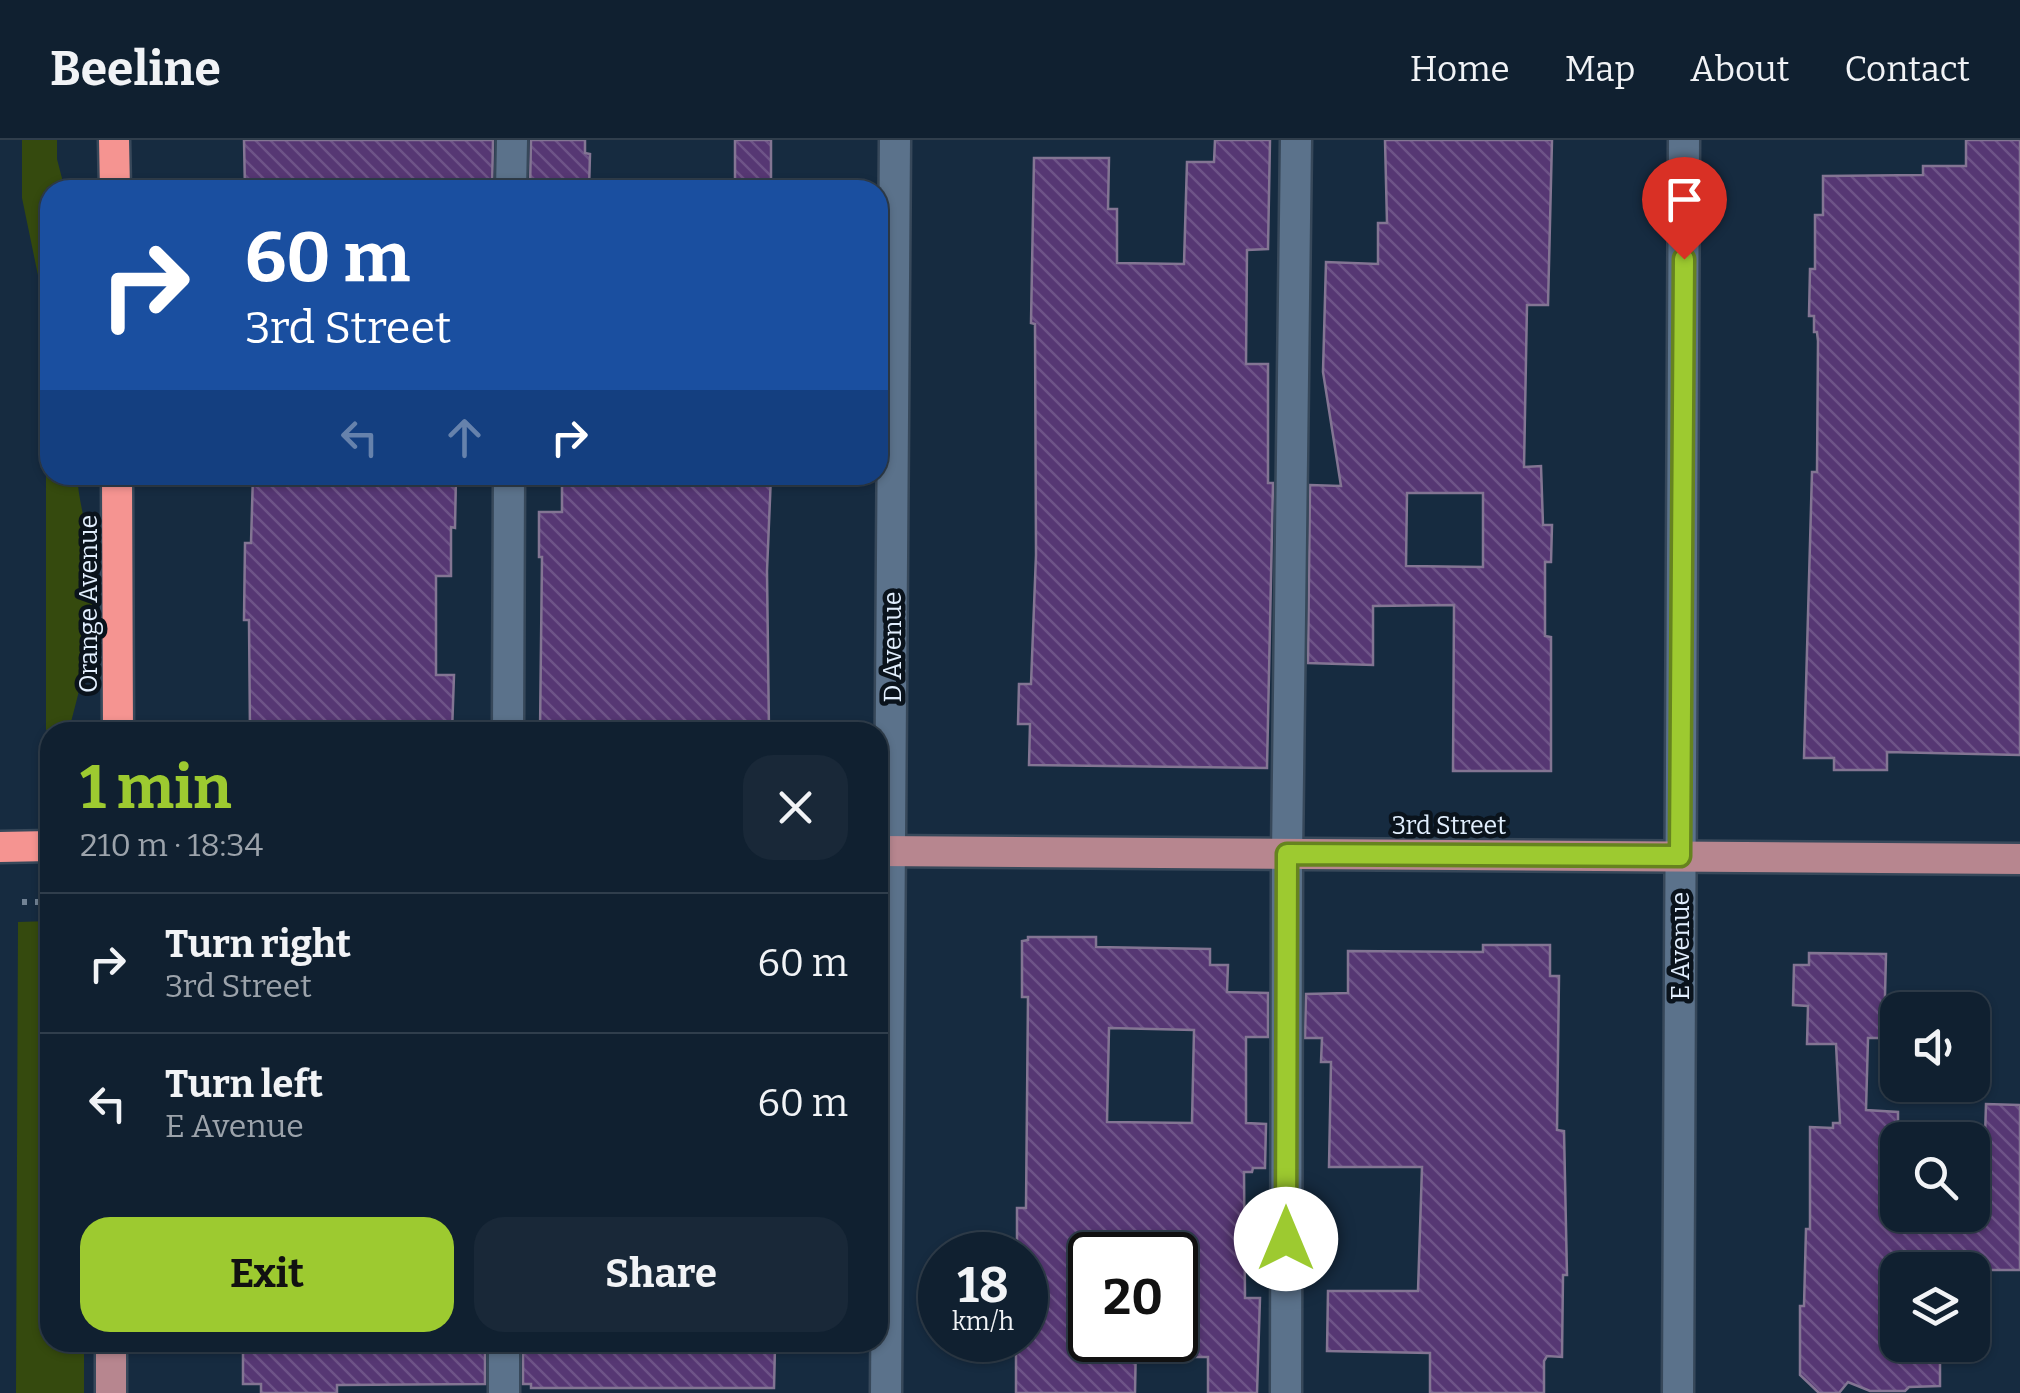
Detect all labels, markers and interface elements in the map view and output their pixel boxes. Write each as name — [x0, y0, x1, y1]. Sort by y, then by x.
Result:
text: Beeline — [50, 40, 221, 98]
text: Home — [1410, 48, 1510, 90]
text: Map — [1565, 48, 1635, 90]
text: About — [1690, 48, 1789, 90]
text: Contact — [1844, 48, 1970, 90]
pin — [1642, 157, 1727, 260]
icon: arrive — [1657, 172, 1712, 227]
text: 60 m — [245, 216, 410, 300]
icon: right — [80, 220, 210, 350]
text: 3rd Street — [245, 301, 451, 355]
icon: left — [332, 410, 387, 465]
icon: ahead — [437, 410, 492, 465]
icon: right — [542, 410, 597, 465]
street label: Orange Avenue — [74, 515, 104, 693]
street label: D Avenue — [878, 592, 908, 702]
text: 1 min — [80, 752, 232, 824]
button: close — [743, 755, 848, 860]
street label: 3rd Street — [1392, 811, 1506, 841]
text: 210 m · 18:34 — [80, 826, 263, 864]
street label: E Avenue — [1666, 892, 1696, 1000]
text: Turn right — [165, 921, 351, 967]
icon: right — [80, 936, 135, 991]
text: 60 m — [757, 940, 848, 986]
text: 3rd Street — [165, 967, 312, 1005]
map controls — [1880, 992, 1990, 1362]
button: sound — [1880, 992, 1990, 1102]
text: Turn left — [165, 1061, 323, 1107]
icon: left — [80, 1076, 135, 1131]
text: 60 m — [757, 1080, 848, 1126]
text: E Avenue — [165, 1107, 304, 1145]
button: search — [1880, 1122, 1990, 1232]
position arrow — [1234, 1187, 1338, 1291]
button: Exit — [80, 1217, 454, 1332]
button: Share — [474, 1217, 848, 1332]
speed limit sign: 20 — [1068, 1232, 1198, 1362]
button: layers — [1880, 1252, 1990, 1362]
text: 18 — [957, 1255, 1009, 1315]
text: km/h — [952, 1307, 1014, 1337]

